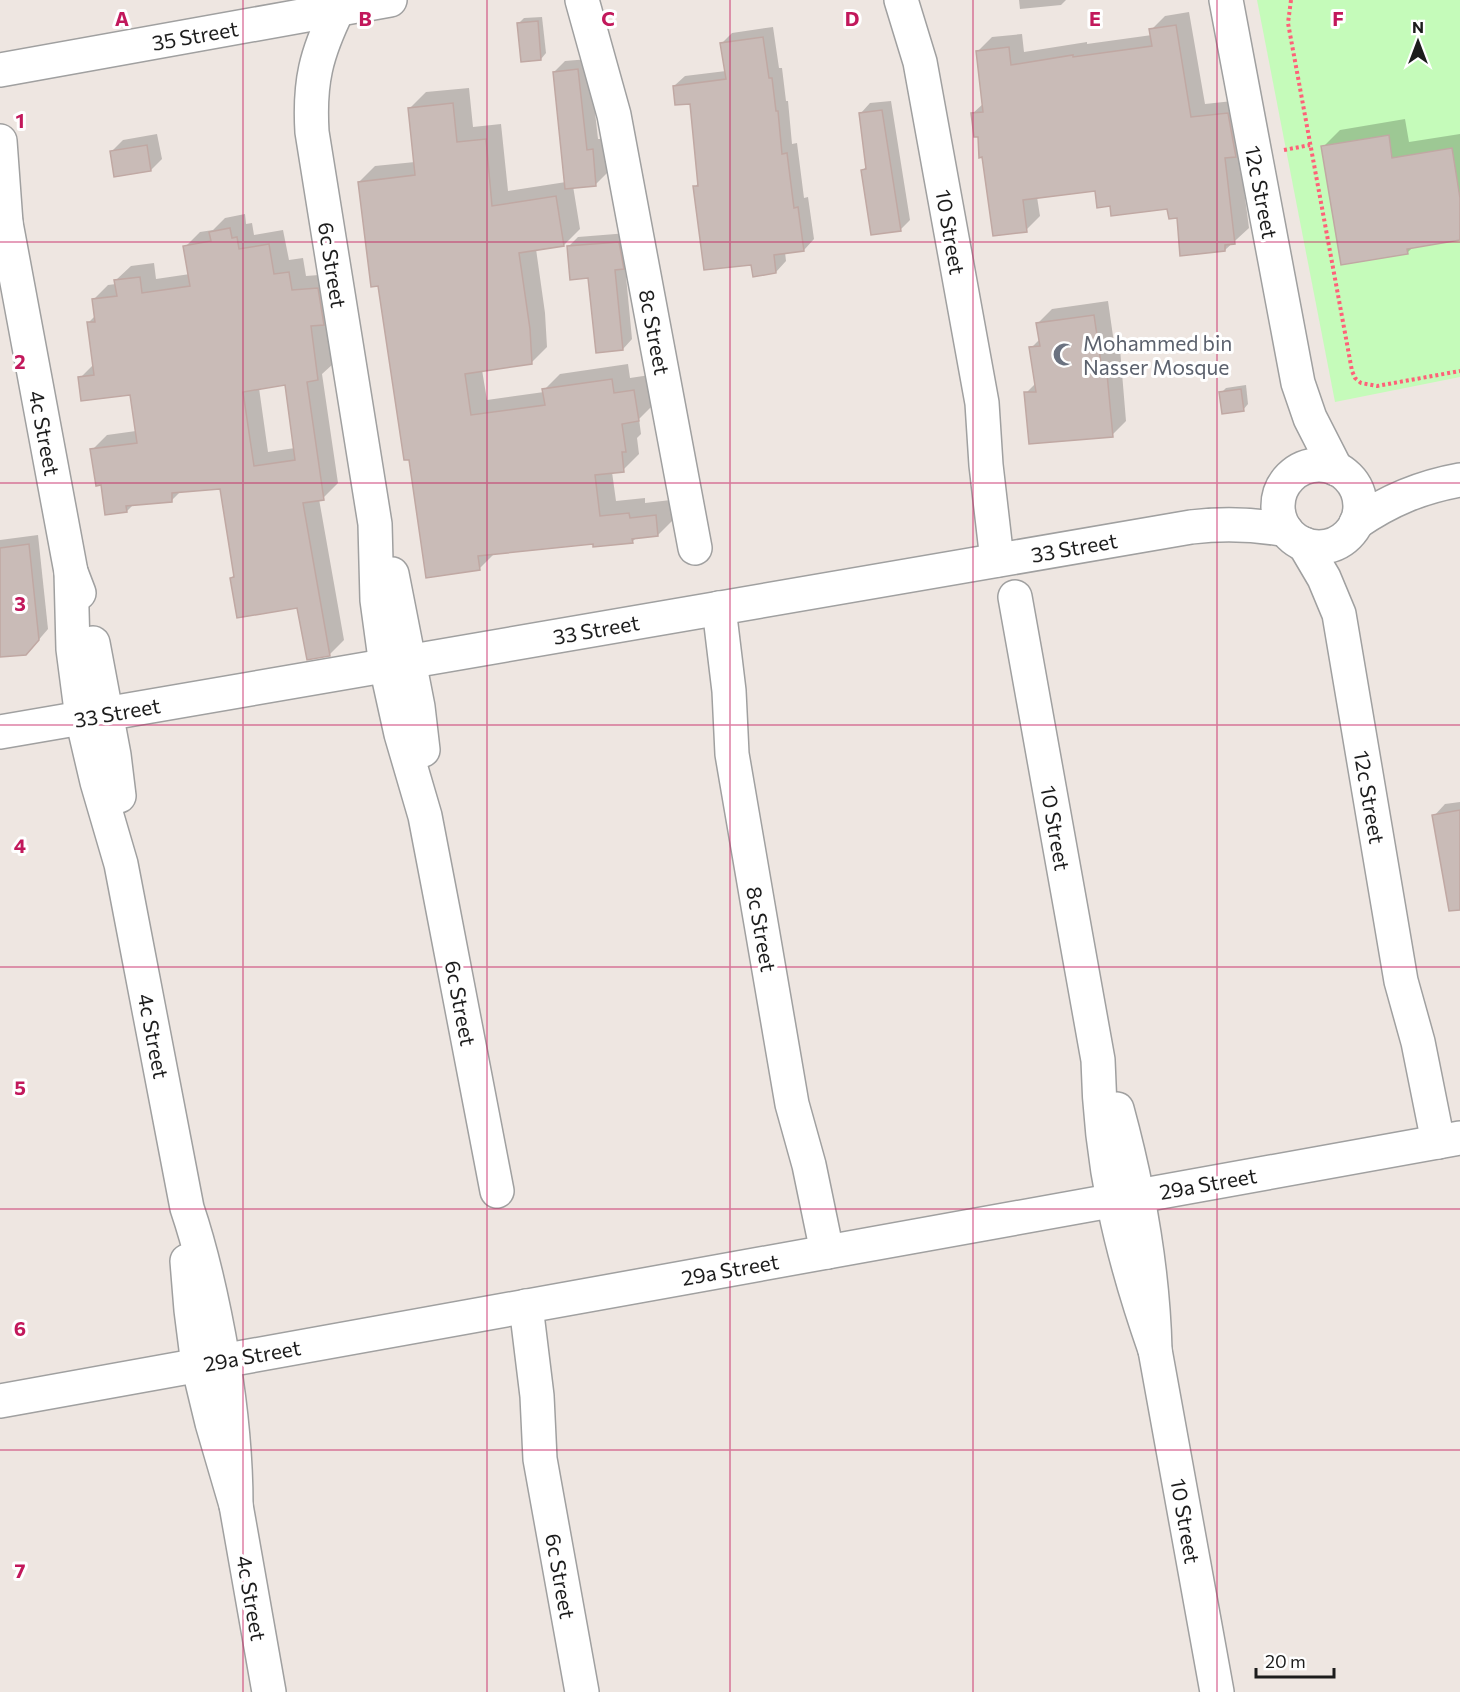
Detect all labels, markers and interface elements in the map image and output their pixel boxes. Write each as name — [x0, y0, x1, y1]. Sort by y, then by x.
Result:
text: A — [115, 6, 129, 30]
text: B — [358, 6, 372, 30]
text: C — [601, 6, 615, 30]
text: D — [845, 6, 859, 30]
text: E — [1089, 6, 1101, 30]
text: F — [1332, 6, 1344, 30]
north arrow — [1388, 12, 1448, 72]
street label: 35 Street — [150, 15, 240, 55]
text: N — [1412, 17, 1424, 36]
text: 1 — [15, 108, 25, 132]
street label: 12c Street — [1241, 143, 1283, 241]
street label: 10 Street — [931, 187, 971, 277]
street label: 6c Street — [314, 220, 352, 310]
street label: 8c Street — [634, 287, 676, 377]
place label: Mohammed bin Nasser Mosque — [1083, 330, 1232, 379]
mosque icon: Mohammed bin Nasser Mosque — [1052, 341, 1078, 367]
text: 2 — [14, 349, 26, 373]
street label: 4c Street — [24, 388, 66, 478]
street label: 33 Street — [1029, 527, 1119, 567]
text: 3 — [14, 591, 26, 615]
street label: 33 Street — [551, 609, 641, 649]
street label: 33 Street — [72, 692, 162, 732]
street label: 12c Street — [1349, 748, 1391, 846]
street label: 10 Street — [1036, 783, 1076, 873]
text: 4 — [14, 833, 26, 857]
street label: 8c Street — [742, 884, 782, 974]
street label: 6c Street — [440, 958, 482, 1048]
street label: 4c Street — [133, 991, 175, 1081]
text: 5 — [14, 1075, 26, 1099]
street label: 29a Street — [1157, 1162, 1259, 1204]
street label: 29a Street — [679, 1248, 781, 1290]
text: 6 — [14, 1316, 26, 1340]
street label: 29a Street — [201, 1334, 303, 1376]
street label: 10 Street — [1166, 1476, 1206, 1566]
street label: 6c Street — [541, 1531, 581, 1621]
street label: 4c Street — [232, 1553, 272, 1643]
text: 7 — [15, 1558, 26, 1582]
scale bar — [1256, 1641, 1334, 1679]
text: 20 m — [1265, 1650, 1306, 1672]

